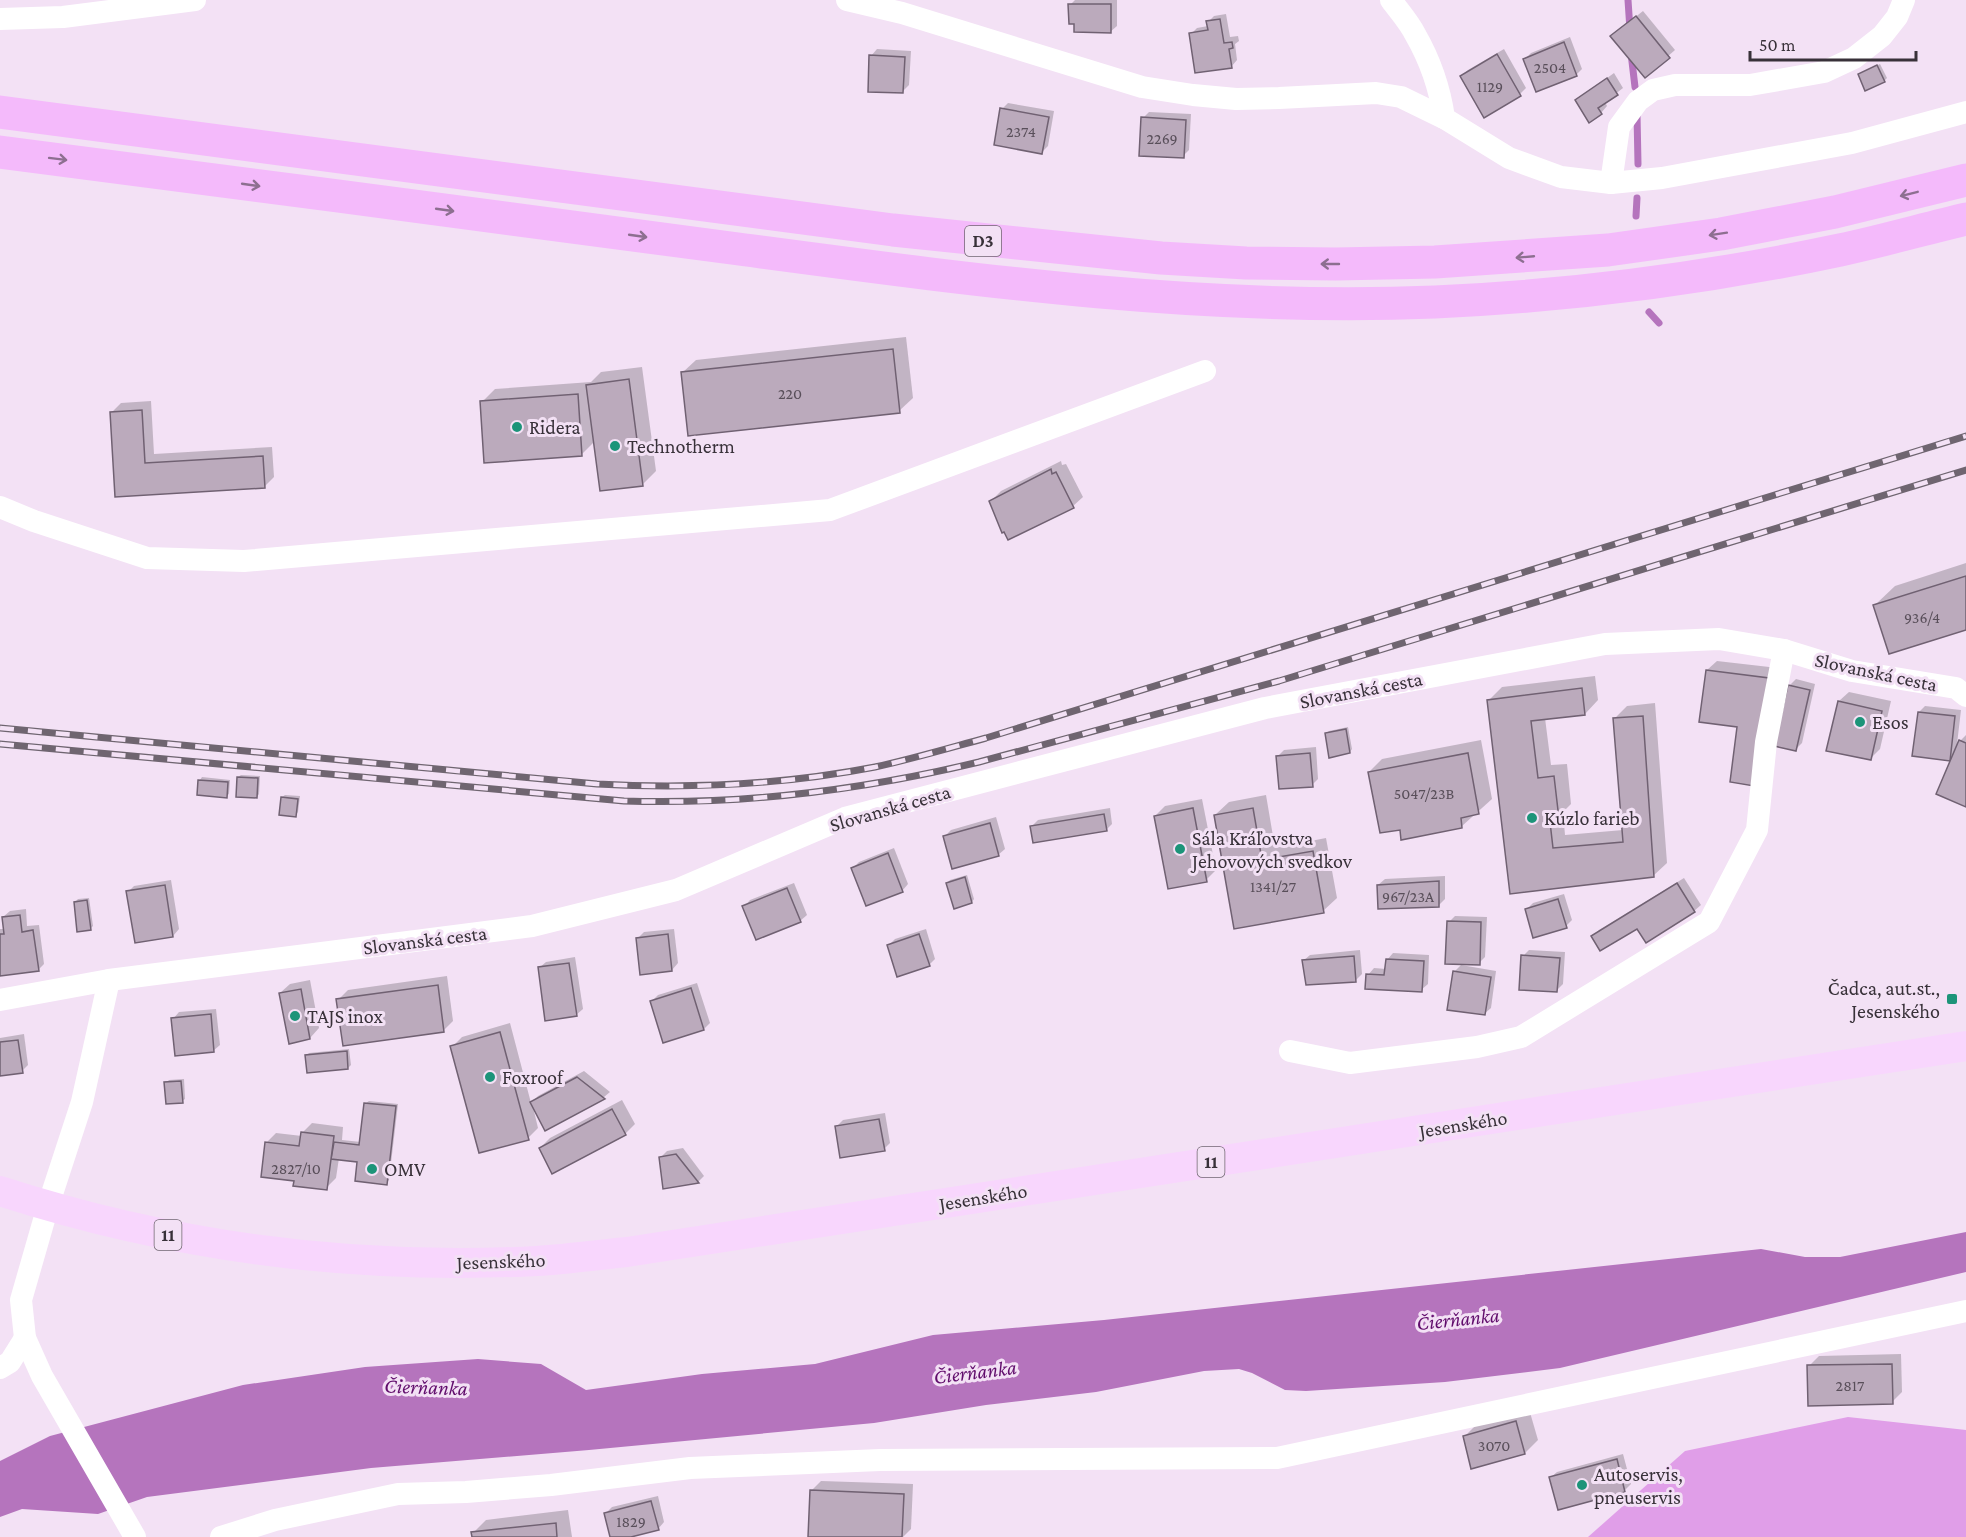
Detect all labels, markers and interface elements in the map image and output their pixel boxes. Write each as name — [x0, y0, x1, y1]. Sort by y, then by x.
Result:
scale bar — [1750, 24, 1916, 62]
text: 50 m — [1759, 35, 1796, 55]
house number: 2504 — [1534, 59, 1566, 76]
house number: 1129 — [1477, 78, 1503, 95]
house number: 2374 — [1006, 123, 1036, 140]
house number: 2269 — [1146, 130, 1178, 147]
one-way arrow — [48, 154, 67, 165]
one-way arrow — [241, 179, 261, 190]
one-way arrow — [1900, 188, 1919, 200]
one-way arrow — [434, 205, 454, 216]
road number: D3 — [965, 226, 1001, 256]
one-way arrow — [1709, 228, 1729, 239]
one-way arrow — [628, 230, 647, 241]
one-way arrow — [1515, 251, 1535, 262]
one-way arrow — [1321, 258, 1341, 270]
house number: 220 — [778, 385, 802, 402]
place label: Ridera — [529, 416, 581, 438]
marker: Ridera — [510, 420, 524, 434]
place label: Technotherm — [627, 435, 735, 457]
marker: Technotherm — [608, 439, 622, 453]
house number: 936/4 — [1904, 609, 1940, 626]
street label: Slovanská cesta — [1813, 648, 1939, 696]
street label: Slovanská cesta — [1298, 667, 1424, 713]
place label: Esos — [1872, 711, 1909, 733]
marker: Esos — [1853, 715, 1867, 729]
street label: Slovanská cesta — [827, 780, 953, 836]
house number: 5047/23B — [1394, 785, 1455, 802]
place label: Kúzlo farieb — [1544, 807, 1640, 829]
marker: Kúzlo farieb — [1525, 811, 1539, 825]
place label: Sála Kráľovstva Jehovových svedkov — [1190, 827, 1353, 873]
marker: Sála Kráľovstva Jehovových svedkov — [1173, 842, 1187, 856]
house number: 1341/27 — [1250, 878, 1297, 895]
house number: 967/23A — [1382, 888, 1435, 905]
street label: Slovanská cesta — [362, 921, 488, 959]
place label: Čadca, aut.st., Jesenského — [1828, 977, 1940, 1023]
marker: Čadca, aut.st., Jesenského — [1945, 992, 1959, 1006]
place label: TAJS inox — [307, 1005, 383, 1028]
marker: TAJS inox — [288, 1009, 302, 1023]
place label: Foxroof — [502, 1066, 564, 1088]
marker: Foxroof — [483, 1070, 497, 1084]
street label: Jesenského — [1415, 1106, 1509, 1143]
road number: 11 — [1198, 1147, 1224, 1177]
place label: OMV — [384, 1158, 426, 1180]
house number: 2827/10 — [271, 1160, 321, 1177]
marker: OMV — [365, 1162, 379, 1176]
street label: Jesenského — [935, 1179, 1029, 1216]
road number: 11 — [154, 1220, 182, 1250]
street label: Jesenského — [454, 1248, 546, 1275]
water label: Čierňanka — [1415, 1303, 1501, 1335]
water label: Čierňanka — [932, 1355, 1018, 1389]
water label: Čierňanka — [384, 1374, 468, 1400]
house number: 2817 — [1836, 1377, 1865, 1394]
house number: 3070 — [1478, 1437, 1510, 1454]
place label: Autoservis, pneuservis — [1594, 1463, 1683, 1509]
marker: Autoservis, pneuservis — [1575, 1478, 1589, 1492]
house number: 1829 — [616, 1513, 646, 1530]

